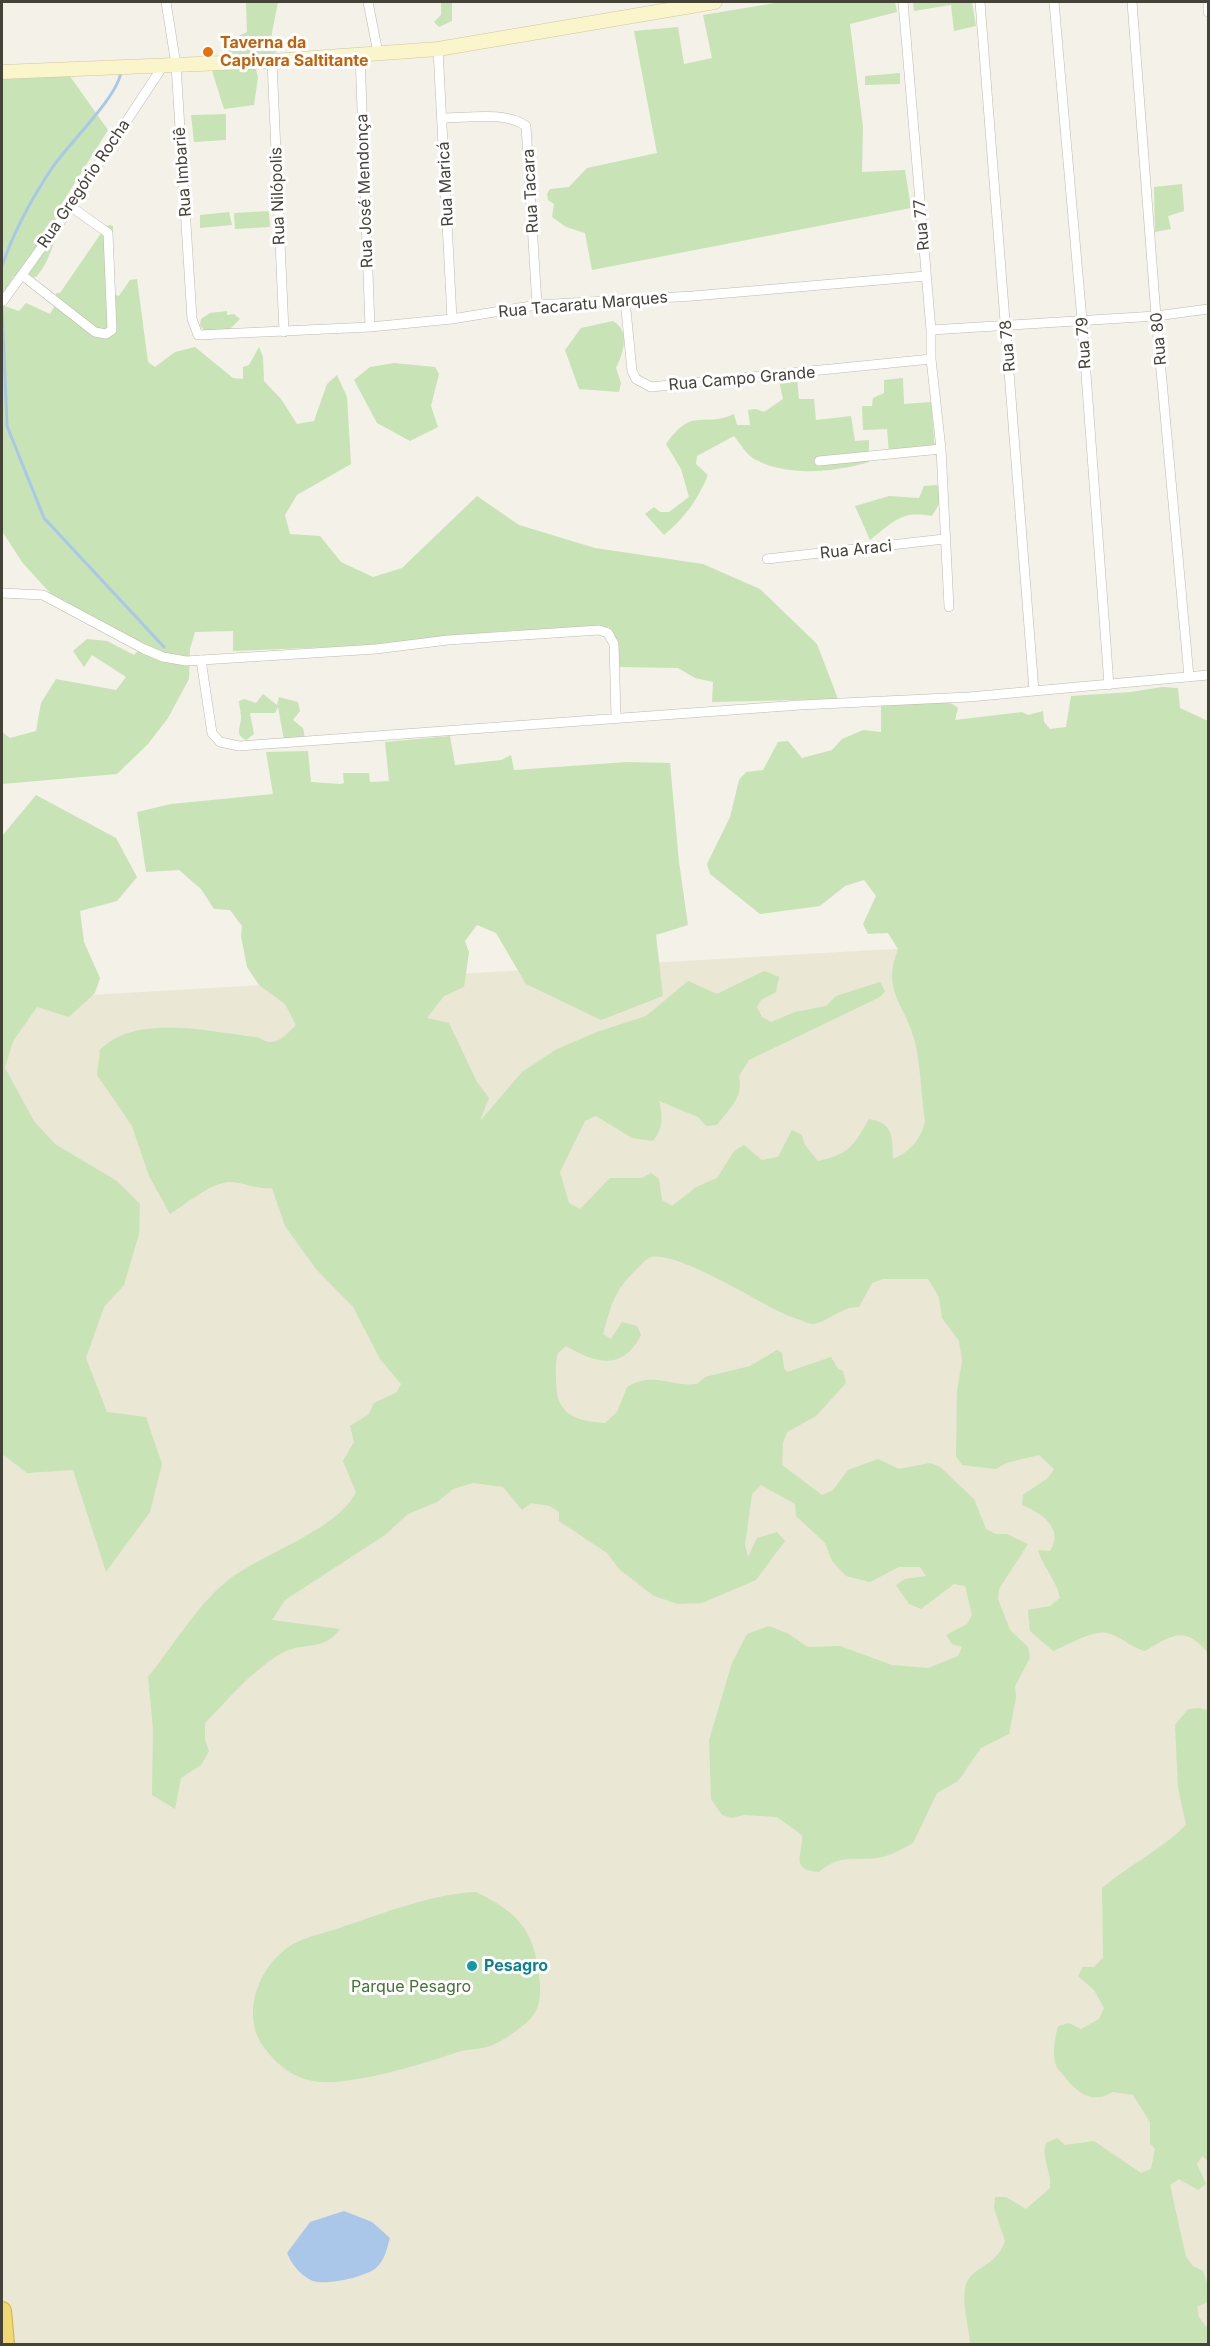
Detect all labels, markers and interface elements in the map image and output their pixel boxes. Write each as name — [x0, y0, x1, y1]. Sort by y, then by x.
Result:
place label: Taverna da Capivara Saltitante — [220, 33, 369, 71]
marker: Taverna da Capivara Saltitante — [201, 45, 215, 59]
street label: Rua José Mendonça — [353, 113, 377, 269]
street label: Rua Gregório Rocha — [34, 116, 134, 252]
street label: Rua Imbariê — [170, 126, 196, 218]
street label: Rua Maricá — [434, 141, 458, 227]
street label: Rua Nilópolis — [267, 147, 289, 245]
street label: Rua Tacara — [519, 148, 543, 234]
street label: Rua 77 — [910, 198, 934, 252]
street label: Rua Tacaratu Marques — [497, 288, 669, 322]
street label: Rua 80 — [1147, 312, 1171, 366]
street label: Rua 79 — [1073, 316, 1095, 370]
street label: Rua 78 — [996, 319, 1020, 373]
street label: Rua Campo Grande — [668, 363, 816, 395]
street label: Rua Araci — [819, 537, 893, 563]
place label: Pesagro — [484, 1956, 548, 1976]
marker: Pesagro — [465, 1959, 479, 1973]
park label: Parque Pesagro — [351, 1977, 471, 1997]

